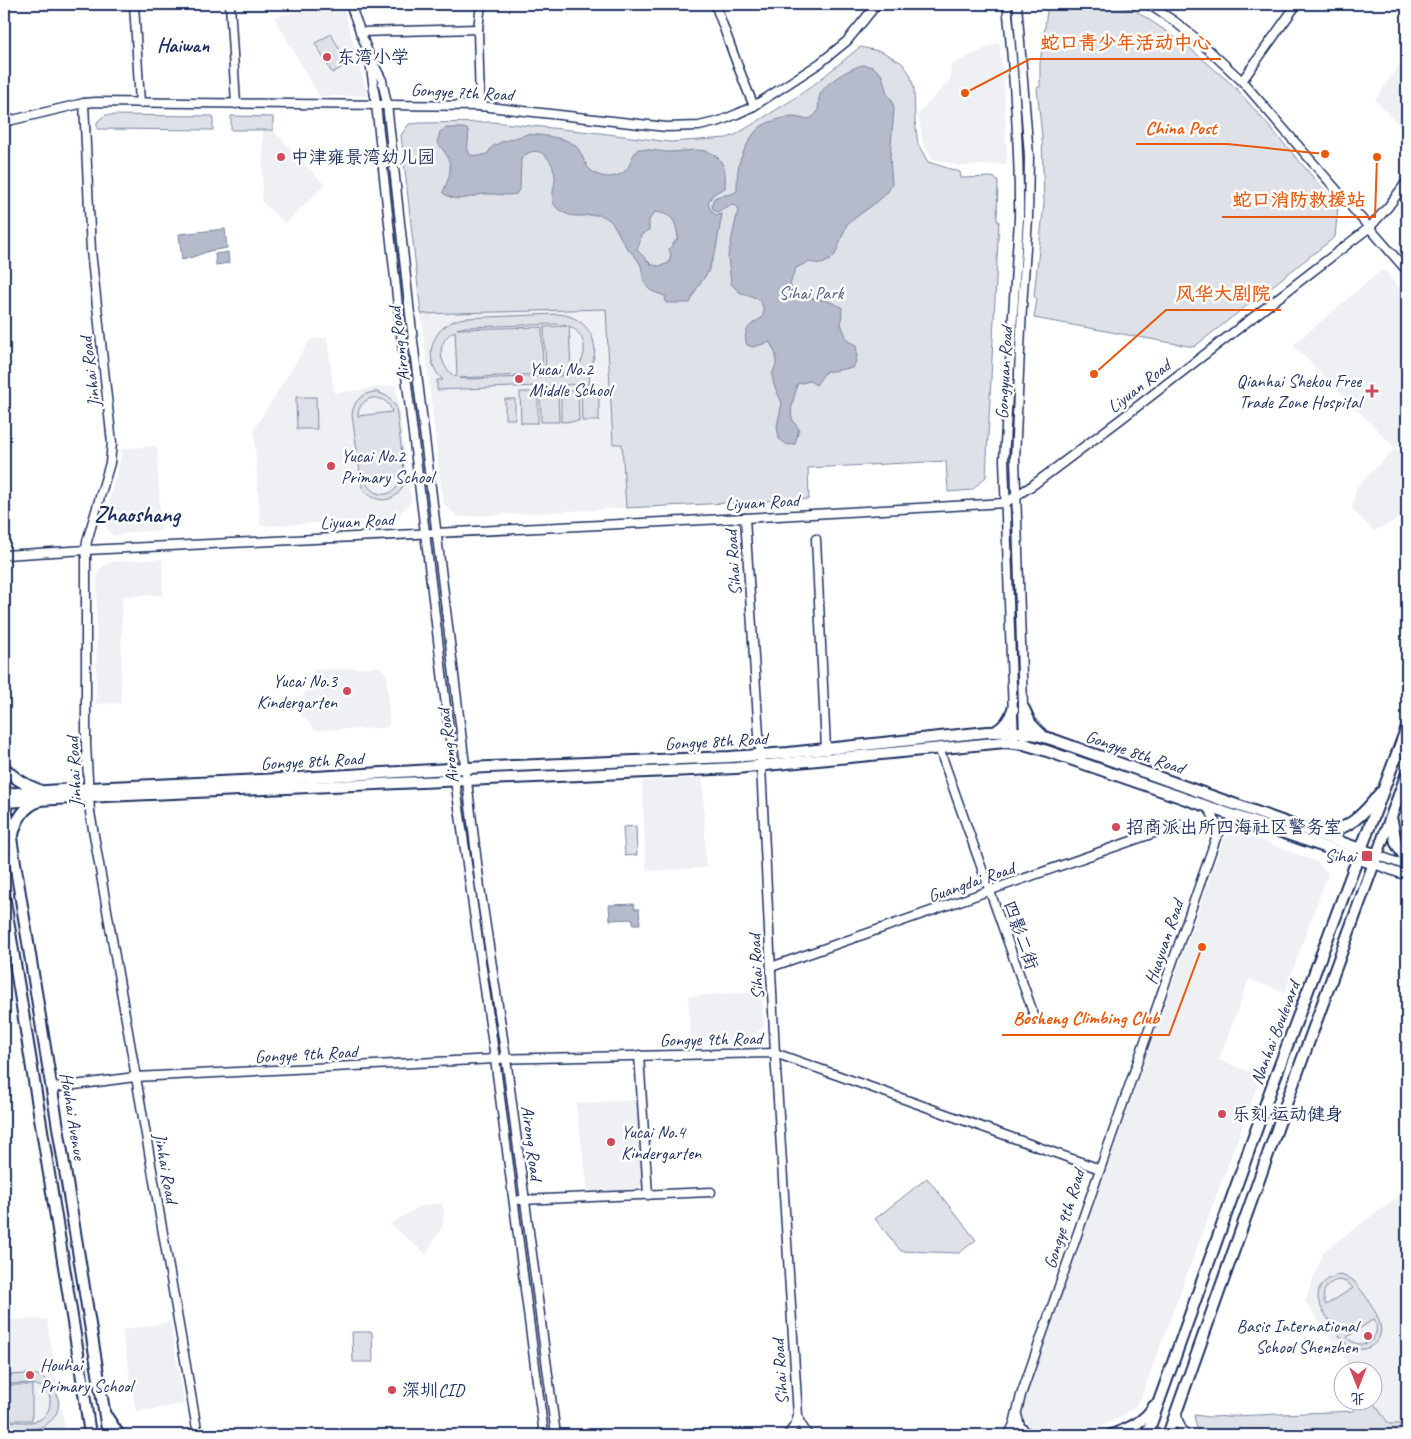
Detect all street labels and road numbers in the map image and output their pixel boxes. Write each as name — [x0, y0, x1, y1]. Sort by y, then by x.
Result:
street label: Gongye 7th Road — [410, 78, 517, 106]
street label: Airong Road — [383, 303, 414, 382]
street label: Gongyuan Road — [991, 323, 1018, 420]
street label: Jinhai Road — [74, 333, 105, 409]
street label: Liyuan Road — [1103, 353, 1177, 417]
street label: Liyuan Road — [724, 489, 802, 515]
street label: Liyuan Road — [319, 508, 397, 534]
street label: Sihai Road — [720, 527, 746, 596]
street label: Airong Road — [432, 705, 463, 784]
street label: Gongye 8th Road — [1083, 725, 1190, 780]
street label: Gongye 8th Road — [664, 727, 771, 755]
street label: Jinhai Road — [61, 733, 87, 809]
street label: Gongye 8th Road — [260, 747, 367, 775]
street label: Guangdai Road — [925, 856, 1020, 907]
street label: Huayuan Road — [1139, 894, 1190, 987]
street label: 四影二街 — [999, 897, 1043, 973]
street label: Sihai Road — [743, 931, 769, 1000]
street label: Nanhai Boulevard — [1245, 976, 1306, 1088]
street label: Gongye 9th Road — [659, 1027, 765, 1051]
street label: Gongye 9th Road — [254, 1040, 361, 1068]
street label: Houhai Avenue — [55, 1071, 91, 1162]
street label: Airong Road — [517, 1105, 548, 1184]
street label: Jinhai Road — [149, 1130, 183, 1207]
street label: Gongye 9th Road — [1038, 1164, 1090, 1271]
street label: Sihai Road — [767, 1336, 793, 1405]

